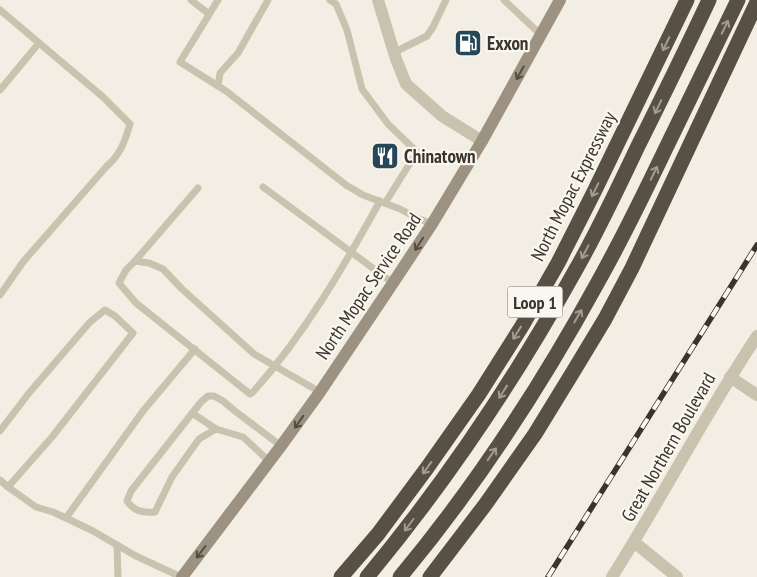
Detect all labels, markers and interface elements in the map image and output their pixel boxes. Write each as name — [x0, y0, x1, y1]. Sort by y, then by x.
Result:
one-way arrow — [720, 19, 730, 34]
fuel station icon: Exxon — [453, 28, 483, 58]
place label: Exxon — [487, 31, 528, 55]
one-way arrow — [661, 36, 670, 51]
one-way arrow — [514, 66, 524, 80]
one-way arrow — [652, 99, 662, 114]
street label: North Mopac Expressway — [525, 107, 621, 265]
restaurant icon: Chinatown — [370, 141, 400, 171]
place label: Chinatown — [404, 144, 476, 168]
one-way arrow — [650, 166, 659, 181]
one-way arrow — [590, 182, 599, 197]
street label: North Mopac Service Road — [310, 208, 426, 364]
one-way arrow — [414, 236, 424, 250]
one-way arrow — [580, 245, 590, 260]
road number: Loop 1 — [508, 286, 562, 318]
one-way arrow — [574, 310, 584, 324]
one-way arrow — [512, 325, 522, 339]
street label: Great Northern Boulevard — [616, 368, 720, 526]
one-way arrow — [498, 385, 508, 399]
one-way arrow — [294, 415, 304, 429]
one-way arrow — [487, 447, 497, 461]
one-way arrow — [422, 461, 432, 475]
one-way arrow — [403, 518, 414, 531]
one-way arrow — [196, 545, 207, 558]

